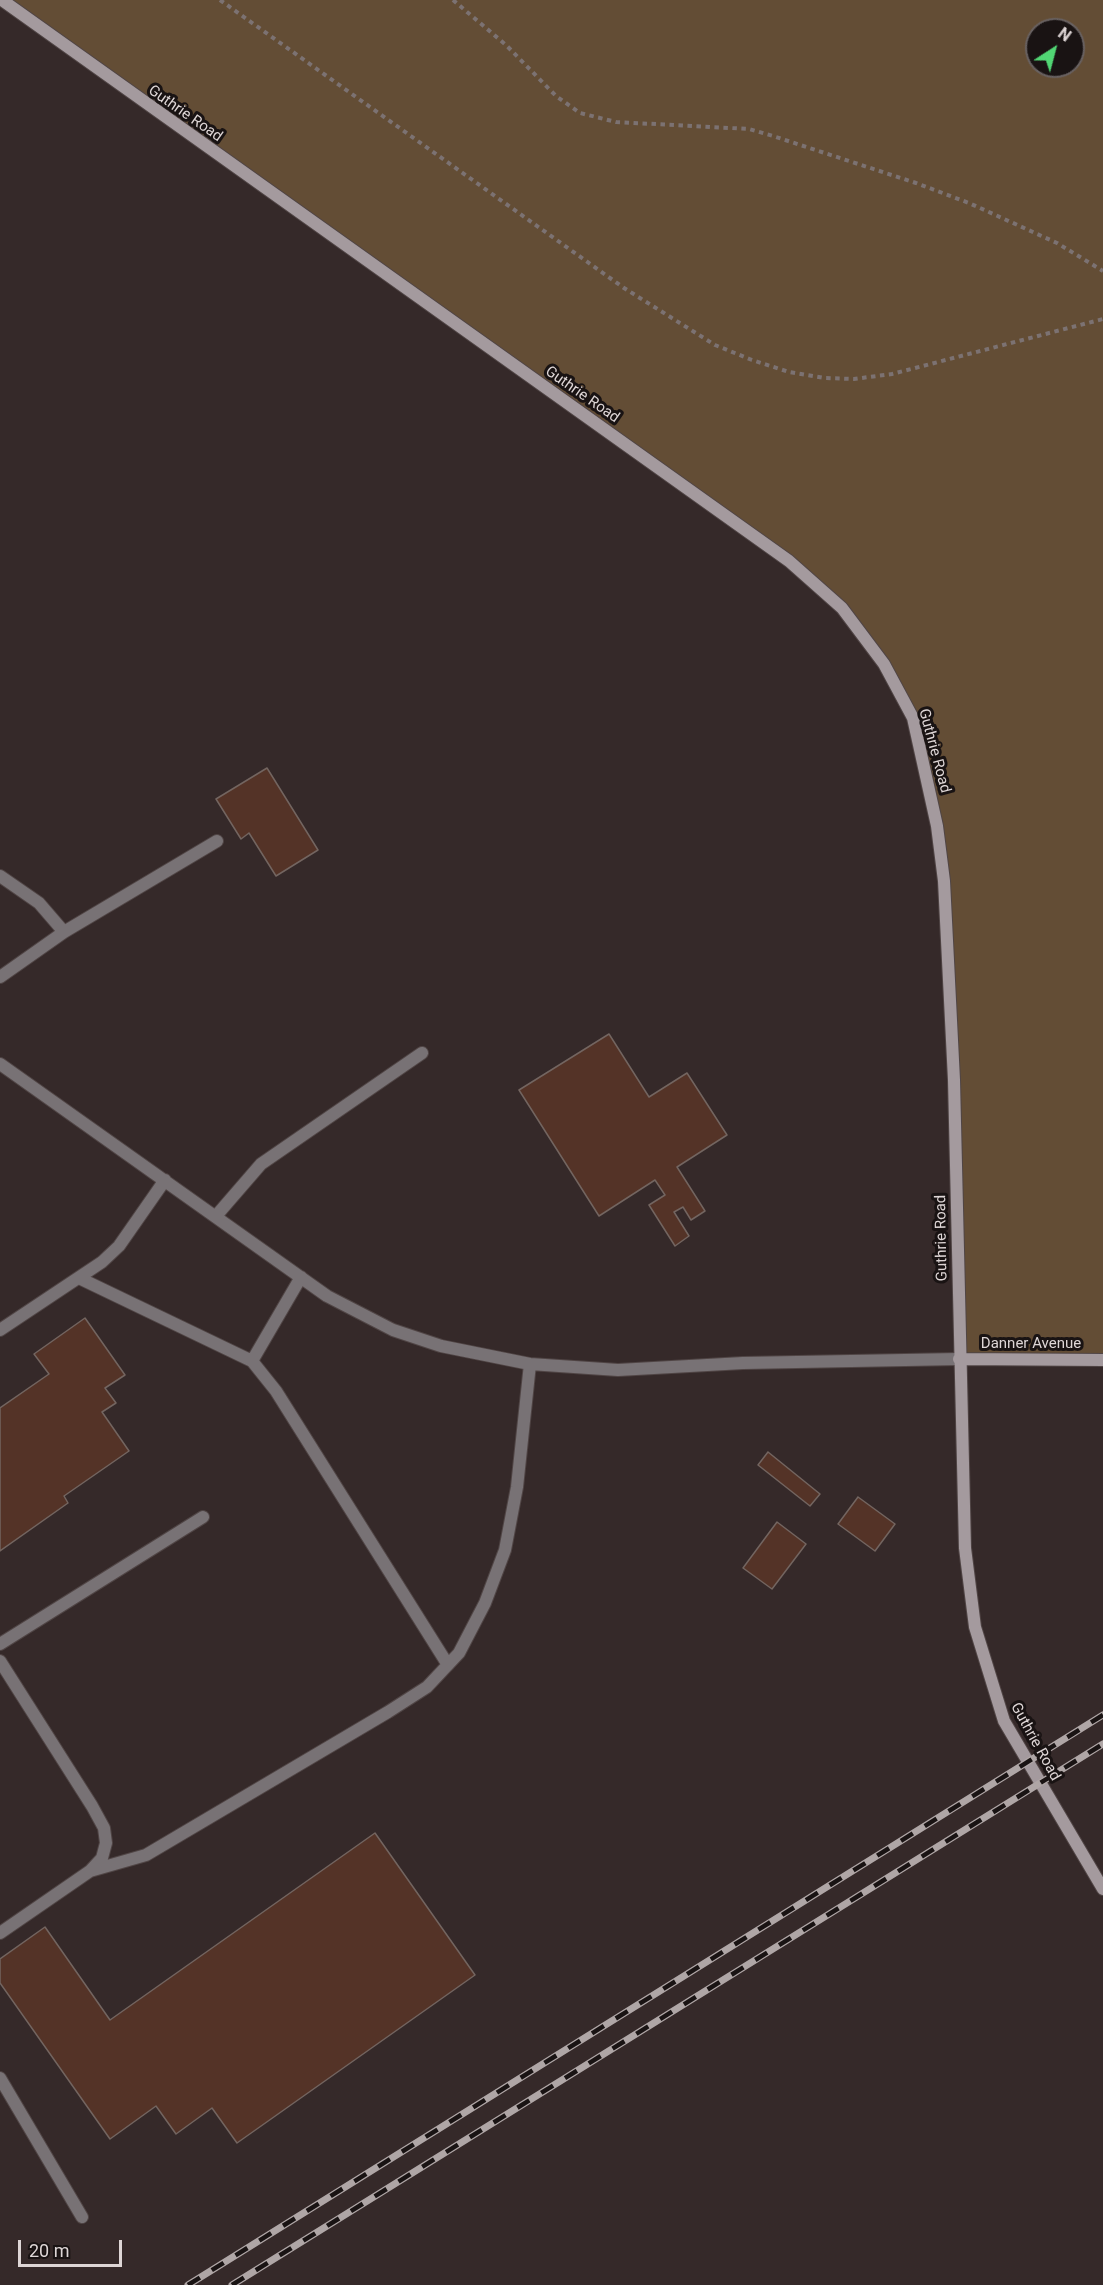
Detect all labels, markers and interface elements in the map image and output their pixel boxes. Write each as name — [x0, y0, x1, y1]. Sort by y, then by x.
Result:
north arrow — [1025, 18, 1085, 78]
text: N — [1055, 24, 1075, 46]
street label: Guthrie Road — [144, 82, 226, 146]
street label: Guthrie Road — [541, 363, 623, 427]
street label: Guthrie Road — [914, 707, 954, 795]
street label: Guthrie Road — [932, 1195, 952, 1281]
street label: Danner Avenue — [981, 1335, 1081, 1353]
street label: Guthrie Road — [1006, 1700, 1064, 1784]
scale bar — [21, 2228, 124, 2266]
text: 20 m — [29, 2240, 69, 2261]

